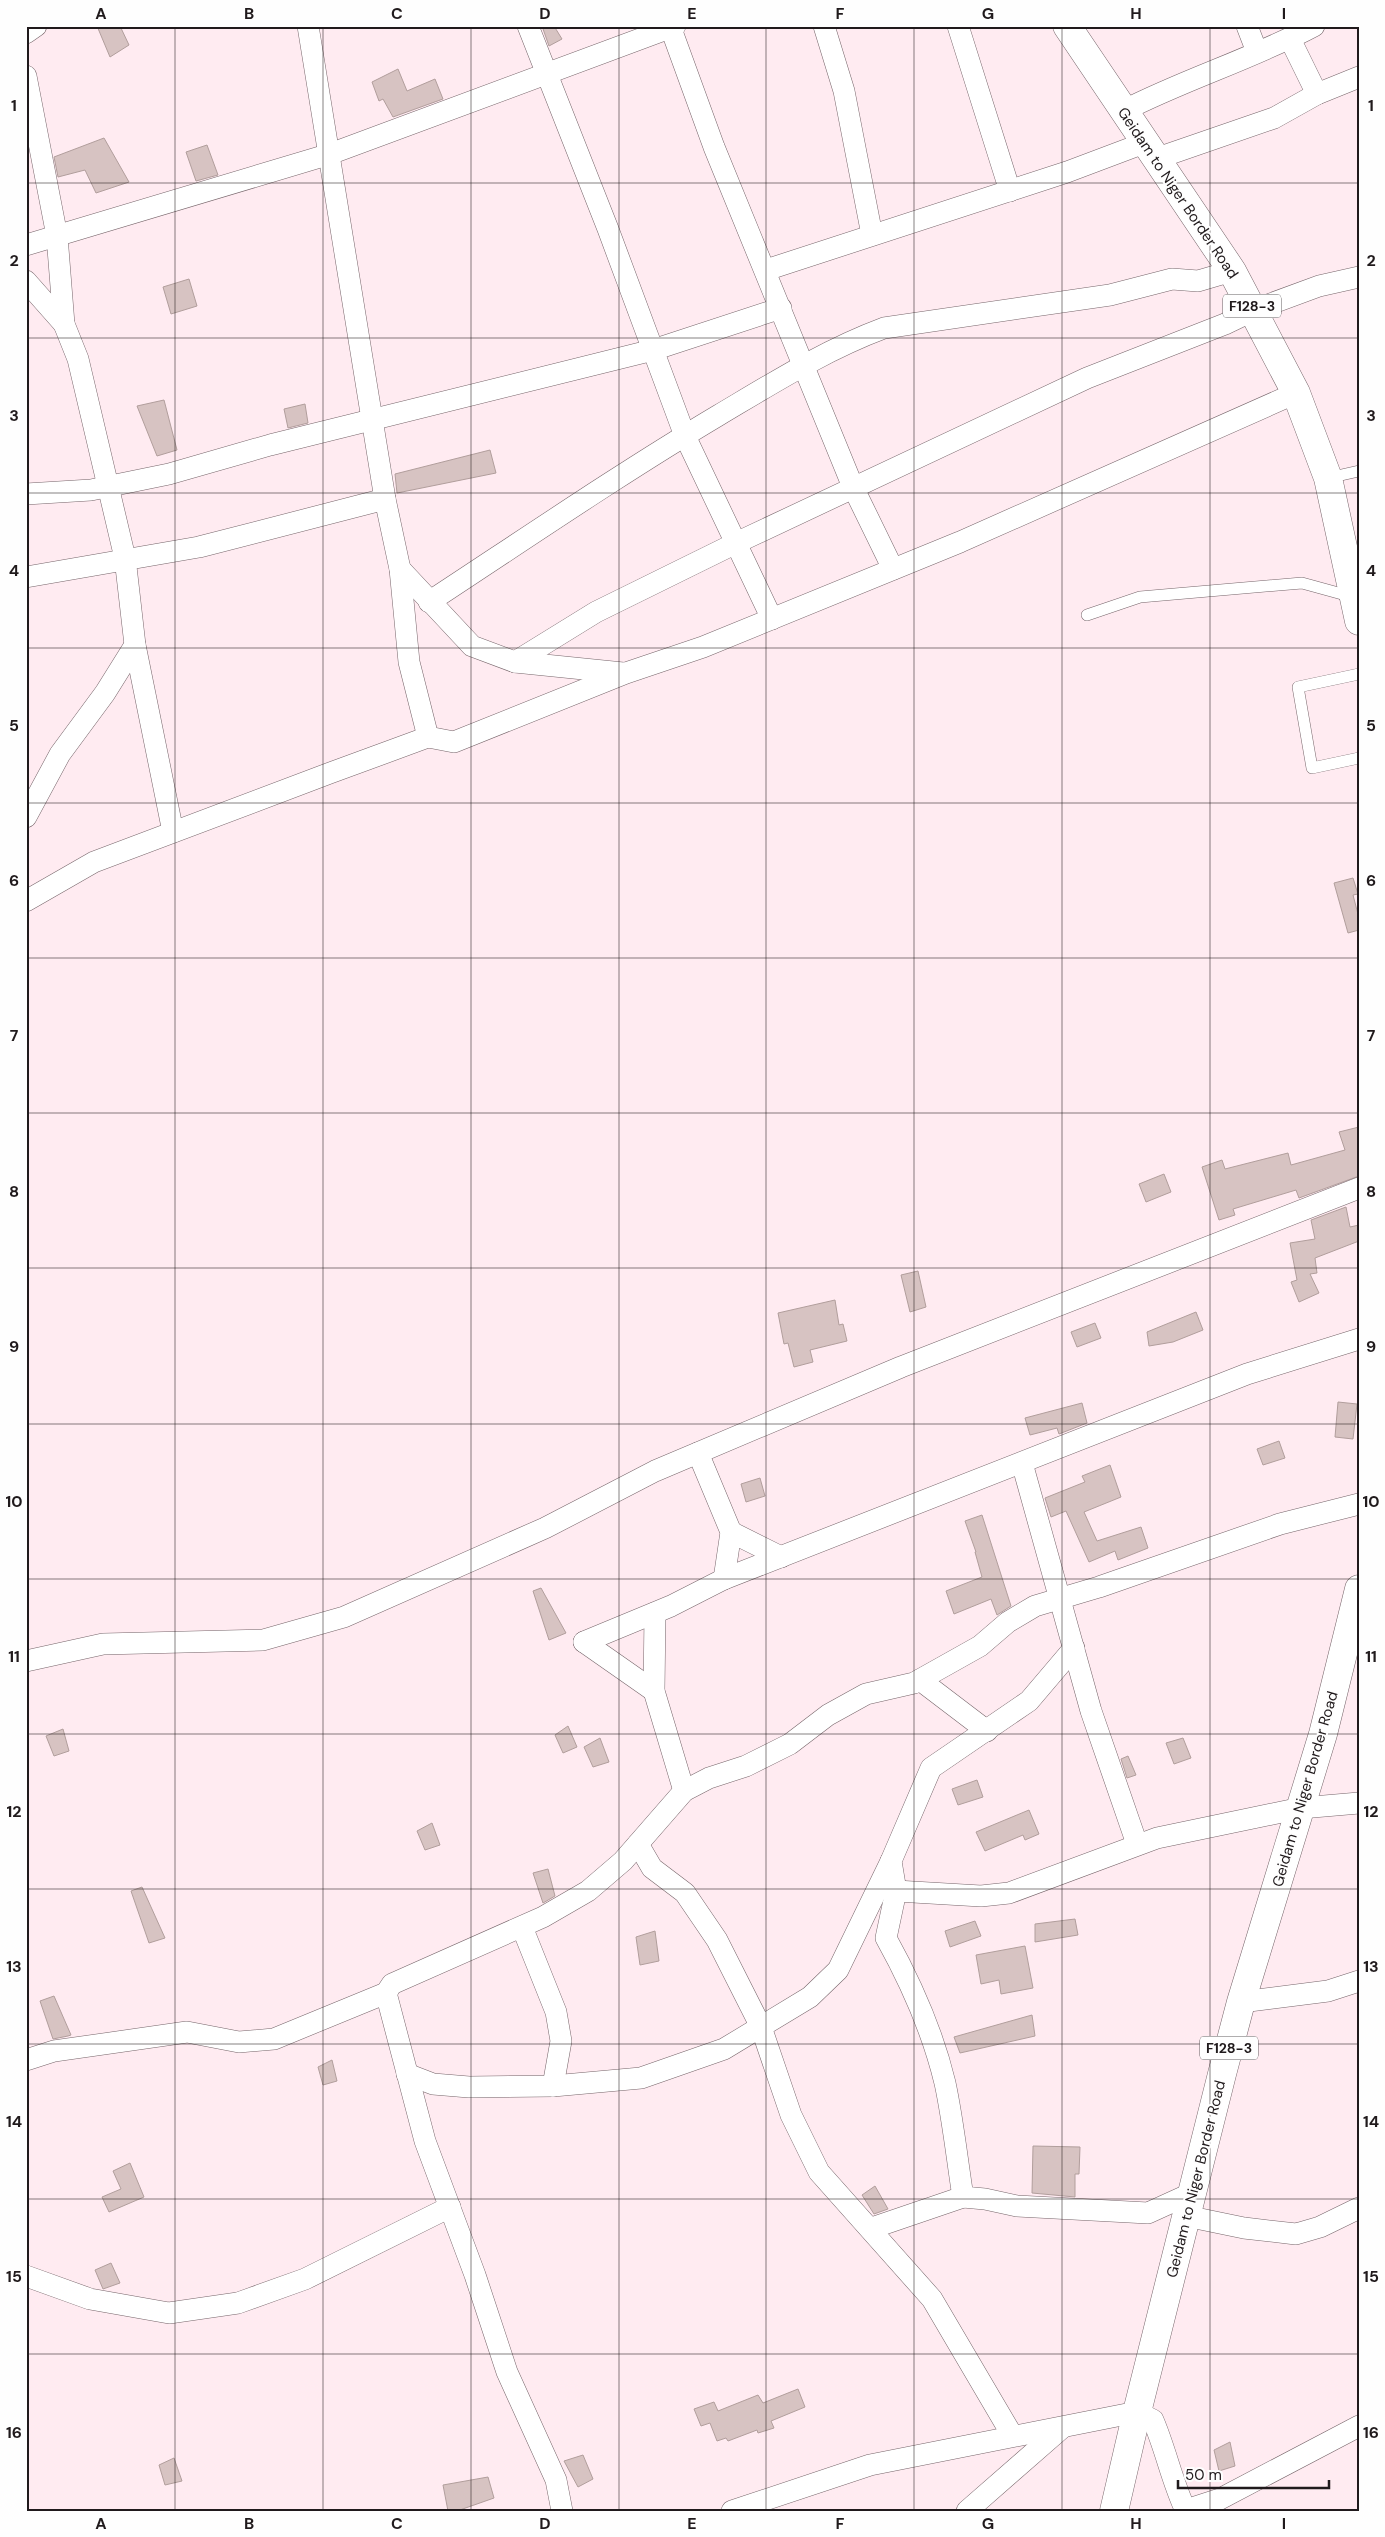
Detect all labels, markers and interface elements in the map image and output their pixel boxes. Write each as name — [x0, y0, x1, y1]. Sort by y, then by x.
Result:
text: A — [95, 3, 107, 24]
text: B — [244, 3, 254, 24]
text: C — [391, 3, 403, 24]
text: D — [539, 3, 551, 24]
text: E — [687, 3, 697, 24]
text: F — [836, 3, 845, 24]
text: G — [982, 3, 994, 24]
text: H — [1130, 3, 1142, 24]
text: I — [1282, 3, 1286, 24]
text: 1 — [11, 95, 17, 116]
text: 1 — [1368, 95, 1374, 116]
street label: Geidam to Niger Border Road — [1113, 103, 1243, 283]
text: 2 — [9, 250, 19, 271]
text: 2 — [1366, 250, 1376, 271]
road number: F128-3 — [1223, 294, 1281, 318]
text: 3 — [9, 405, 19, 426]
text: 3 — [1366, 405, 1376, 426]
text: 4 — [9, 560, 19, 581]
text: 4 — [1366, 560, 1376, 581]
text: 5 — [9, 715, 19, 736]
text: 5 — [1366, 715, 1376, 736]
text: 6 — [9, 870, 19, 891]
text: 6 — [1366, 870, 1376, 891]
text: 7 — [10, 1025, 19, 1046]
text: 7 — [1367, 1025, 1376, 1046]
text: 8 — [9, 1181, 19, 1202]
text: 8 — [1366, 1181, 1376, 1202]
text: 9 — [9, 1336, 19, 1357]
text: 9 — [1366, 1336, 1376, 1357]
text: 10 — [5, 1491, 23, 1512]
text: 10 — [1362, 1491, 1380, 1512]
text: 11 — [8, 1646, 20, 1667]
text: 11 — [1365, 1646, 1377, 1667]
street label: Geidam to Niger Border Road — [1267, 1689, 1343, 1889]
text: 12 — [6, 1801, 22, 1822]
text: 12 — [1363, 1801, 1379, 1822]
text: 13 — [6, 1956, 22, 1977]
text: 13 — [1363, 1956, 1379, 1977]
road number: F128-3 — [1200, 2036, 1258, 2060]
street label: Geidam to Niger Border Road — [1162, 2078, 1230, 2280]
text: 14 — [6, 2111, 22, 2132]
text: 14 — [1363, 2111, 1379, 2132]
text: 15 — [6, 2266, 22, 2287]
text: 15 — [1363, 2266, 1379, 2287]
text: 16 — [6, 2422, 22, 2443]
text: 16 — [1363, 2422, 1379, 2443]
scale bar — [1178, 2457, 1329, 2489]
text: 50 m — [1185, 2465, 1222, 2485]
text: A — [95, 2513, 107, 2534]
text: B — [244, 2513, 254, 2534]
text: C — [391, 2513, 403, 2534]
text: D — [539, 2513, 551, 2534]
text: E — [687, 2513, 697, 2534]
text: F — [836, 2513, 845, 2534]
text: G — [982, 2513, 994, 2534]
text: H — [1130, 2513, 1142, 2534]
text: I — [1282, 2513, 1286, 2534]

